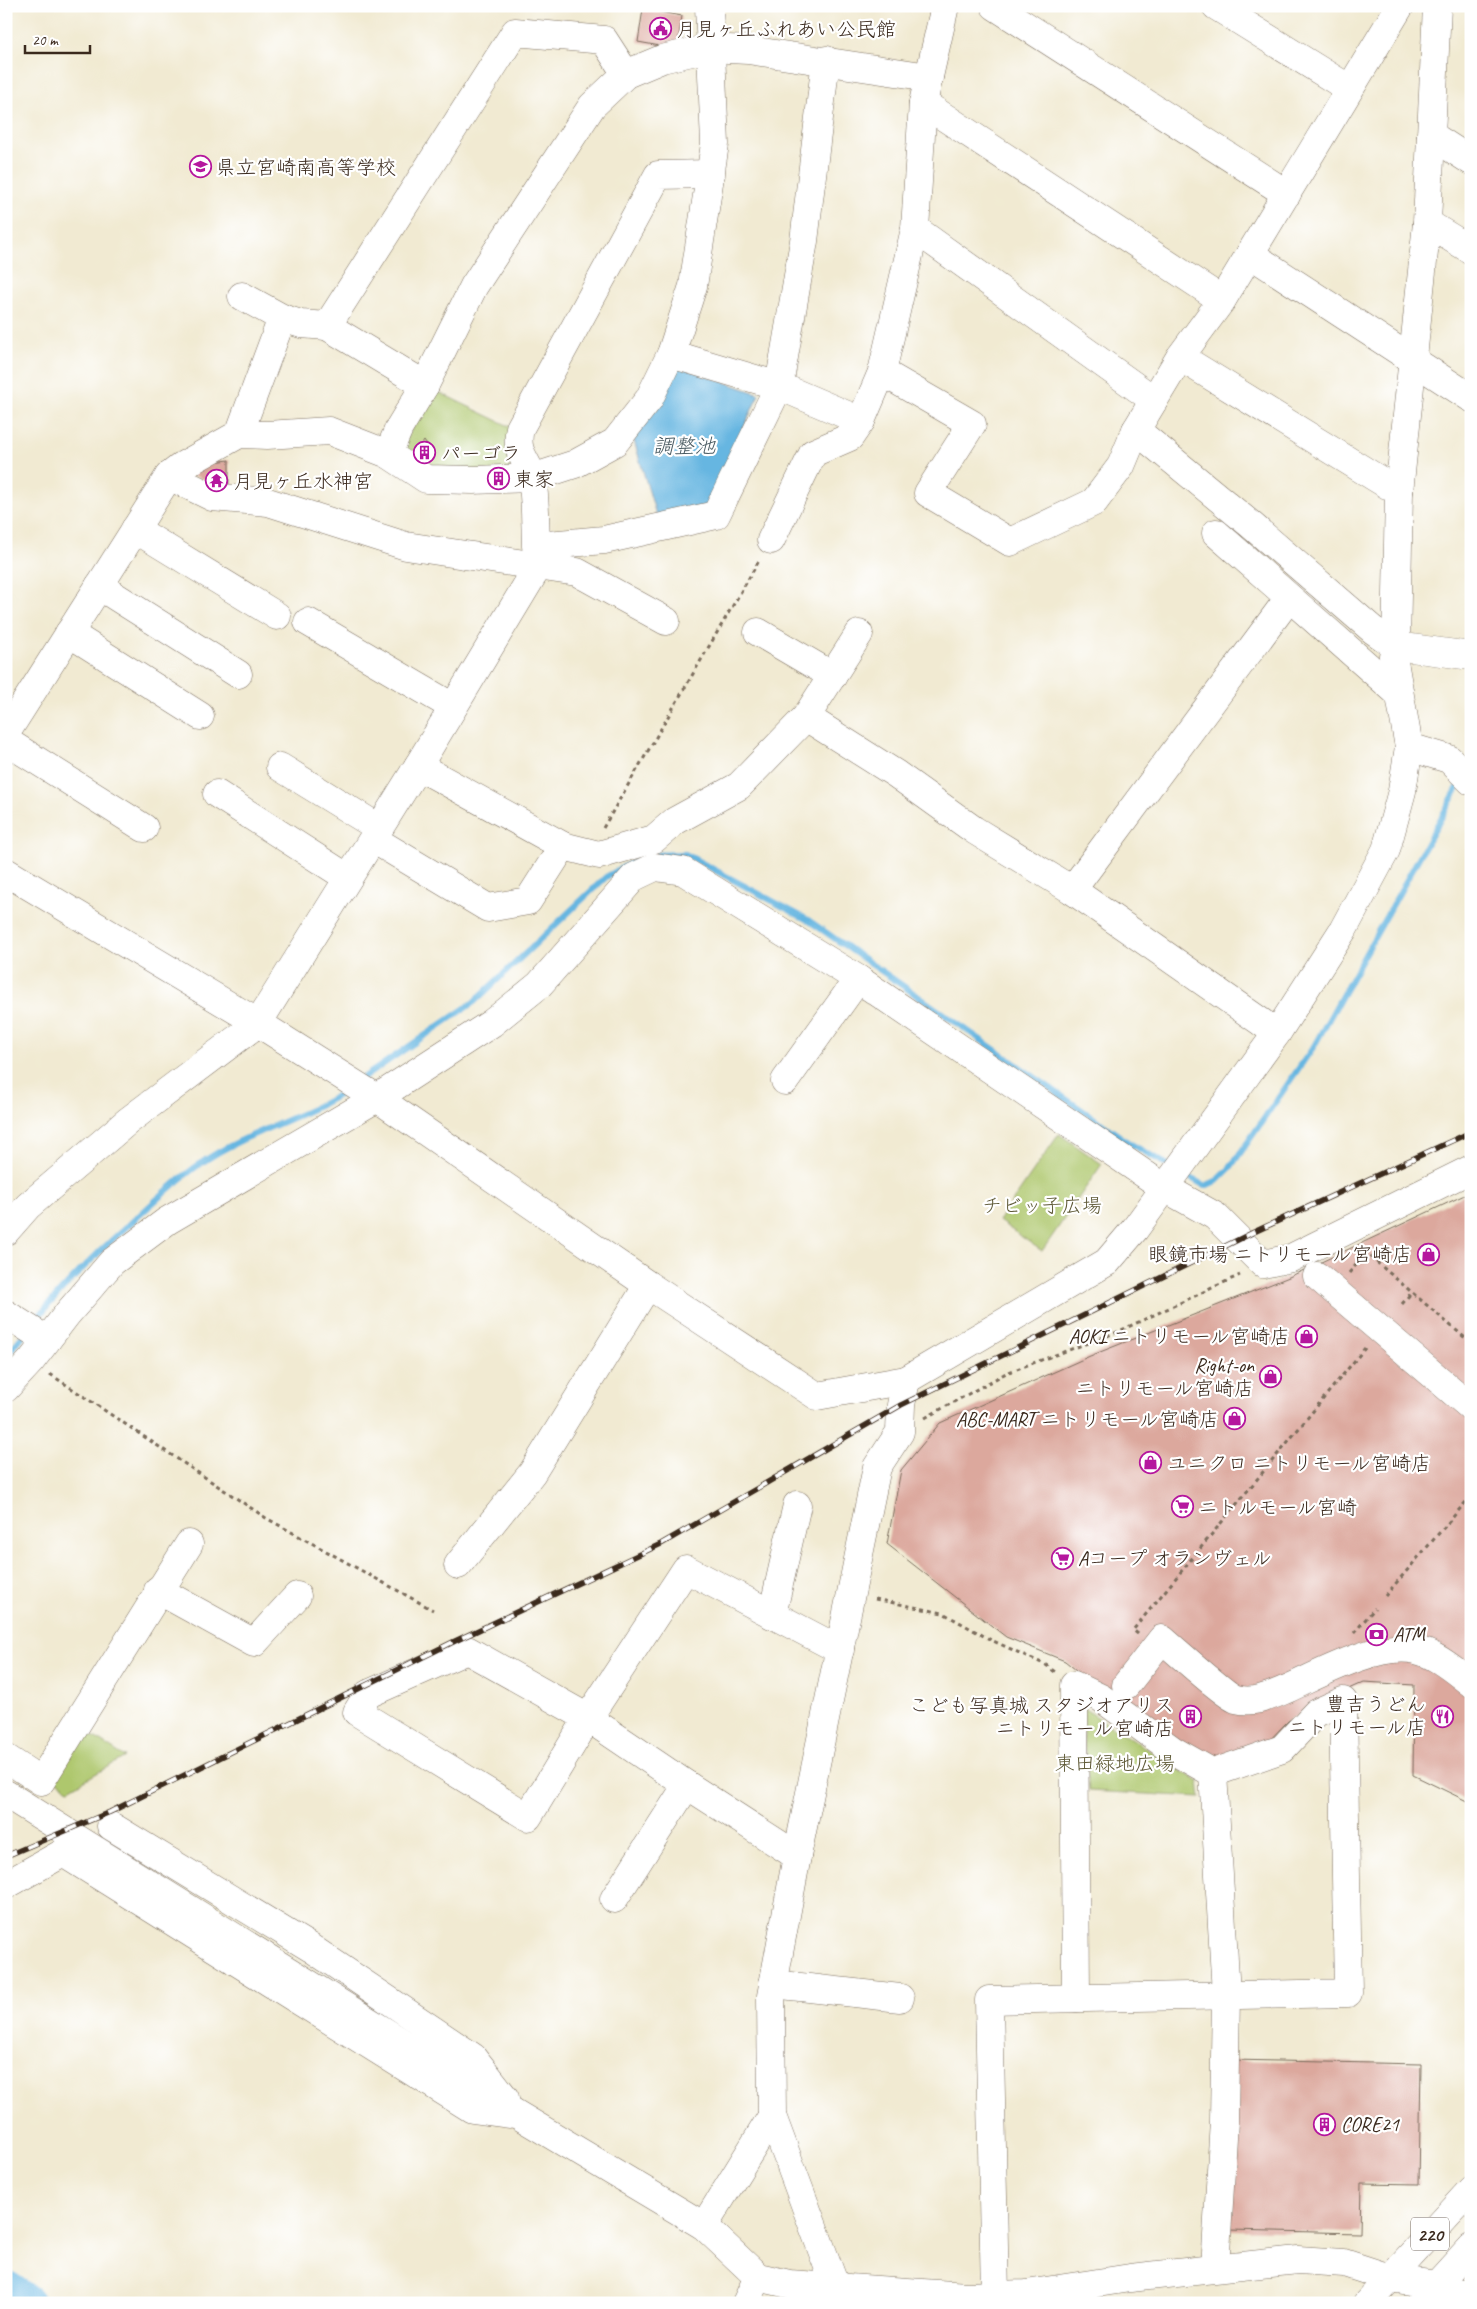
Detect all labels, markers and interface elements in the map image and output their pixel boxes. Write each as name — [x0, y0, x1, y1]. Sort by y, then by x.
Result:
public building icon: 月見ヶ丘ふれあい公民館 — [648, 17, 672, 41]
place label: 月見ヶ丘ふれあい公民館 — [676, 17, 896, 42]
scale bar — [25, 22, 90, 54]
text: 20 m — [32, 31, 59, 50]
school or university icon: 県立宮崎南高等学校 — [188, 155, 212, 179]
place label: 県立宮崎南高等学校 — [216, 155, 396, 180]
water label: 調整池 — [653, 433, 716, 459]
building icon: パーゴラ — [413, 441, 437, 465]
place label: パーゴラ — [441, 441, 521, 466]
building icon: 東家 — [486, 467, 510, 491]
place label: 東家 — [514, 467, 554, 492]
temple icon: 月見ヶ丘水神宮 — [205, 469, 229, 493]
place label: 月見ヶ丘水神宮 — [233, 469, 373, 494]
park label: チビッ子広場 — [982, 1193, 1102, 1218]
place label: 眼鏡市場 ニトリモール宮崎店 — [1148, 1242, 1412, 1267]
shop icon: 眼鏡市場 ニトリモール宮崎店 — [1416, 1242, 1440, 1266]
place label: AOKI ニトリモール宮崎店 — [1069, 1324, 1290, 1349]
shop icon: AOKI ニトリモール宮崎店 — [1294, 1324, 1318, 1348]
place label: Right-on ニトリモール宮崎店 — [1075, 1353, 1255, 1401]
shop icon: Right-on ニトリモール宮崎店 — [1258, 1365, 1282, 1389]
place label: ABC-MART ニトリモール宮崎店 — [956, 1407, 1219, 1432]
shop icon: ABC-MART ニトリモール宮崎店 — [1223, 1407, 1247, 1431]
shop icon: ユニクロ ニトリモール宮崎店 — [1139, 1451, 1163, 1475]
place label: ユニクロ ニトリモール宮崎店 — [1167, 1451, 1431, 1476]
supermarket icon: ニトルモール宮崎 — [1170, 1495, 1194, 1519]
place label: ニトルモール宮崎 — [1198, 1495, 1357, 1520]
supermarket icon: Aコープ オランヴェル — [1050, 1546, 1074, 1570]
place label: Aコープ オランヴェル — [1078, 1546, 1272, 1571]
bank icon: ATM — [1365, 1622, 1389, 1646]
place label: ATM — [1393, 1622, 1426, 1647]
place label: 豊吉うどん ニトリモール店 — [1287, 1692, 1426, 1740]
place label: こども写真城 スタジオアリス ニトリモール宮崎店 — [909, 1693, 1174, 1741]
restaurant icon: 豊吉うどん ニトリモール店 — [1430, 1704, 1454, 1728]
building icon: こども写真城 スタジオアリス ニトリモール宮崎店 — [1178, 1705, 1202, 1729]
park label: 東田緑地広場 — [1055, 1751, 1175, 1776]
building icon: CORE21 — [1313, 2112, 1337, 2136]
place label: CORE21 — [1341, 2112, 1400, 2137]
road number: 220 — [1411, 2218, 1449, 2250]

